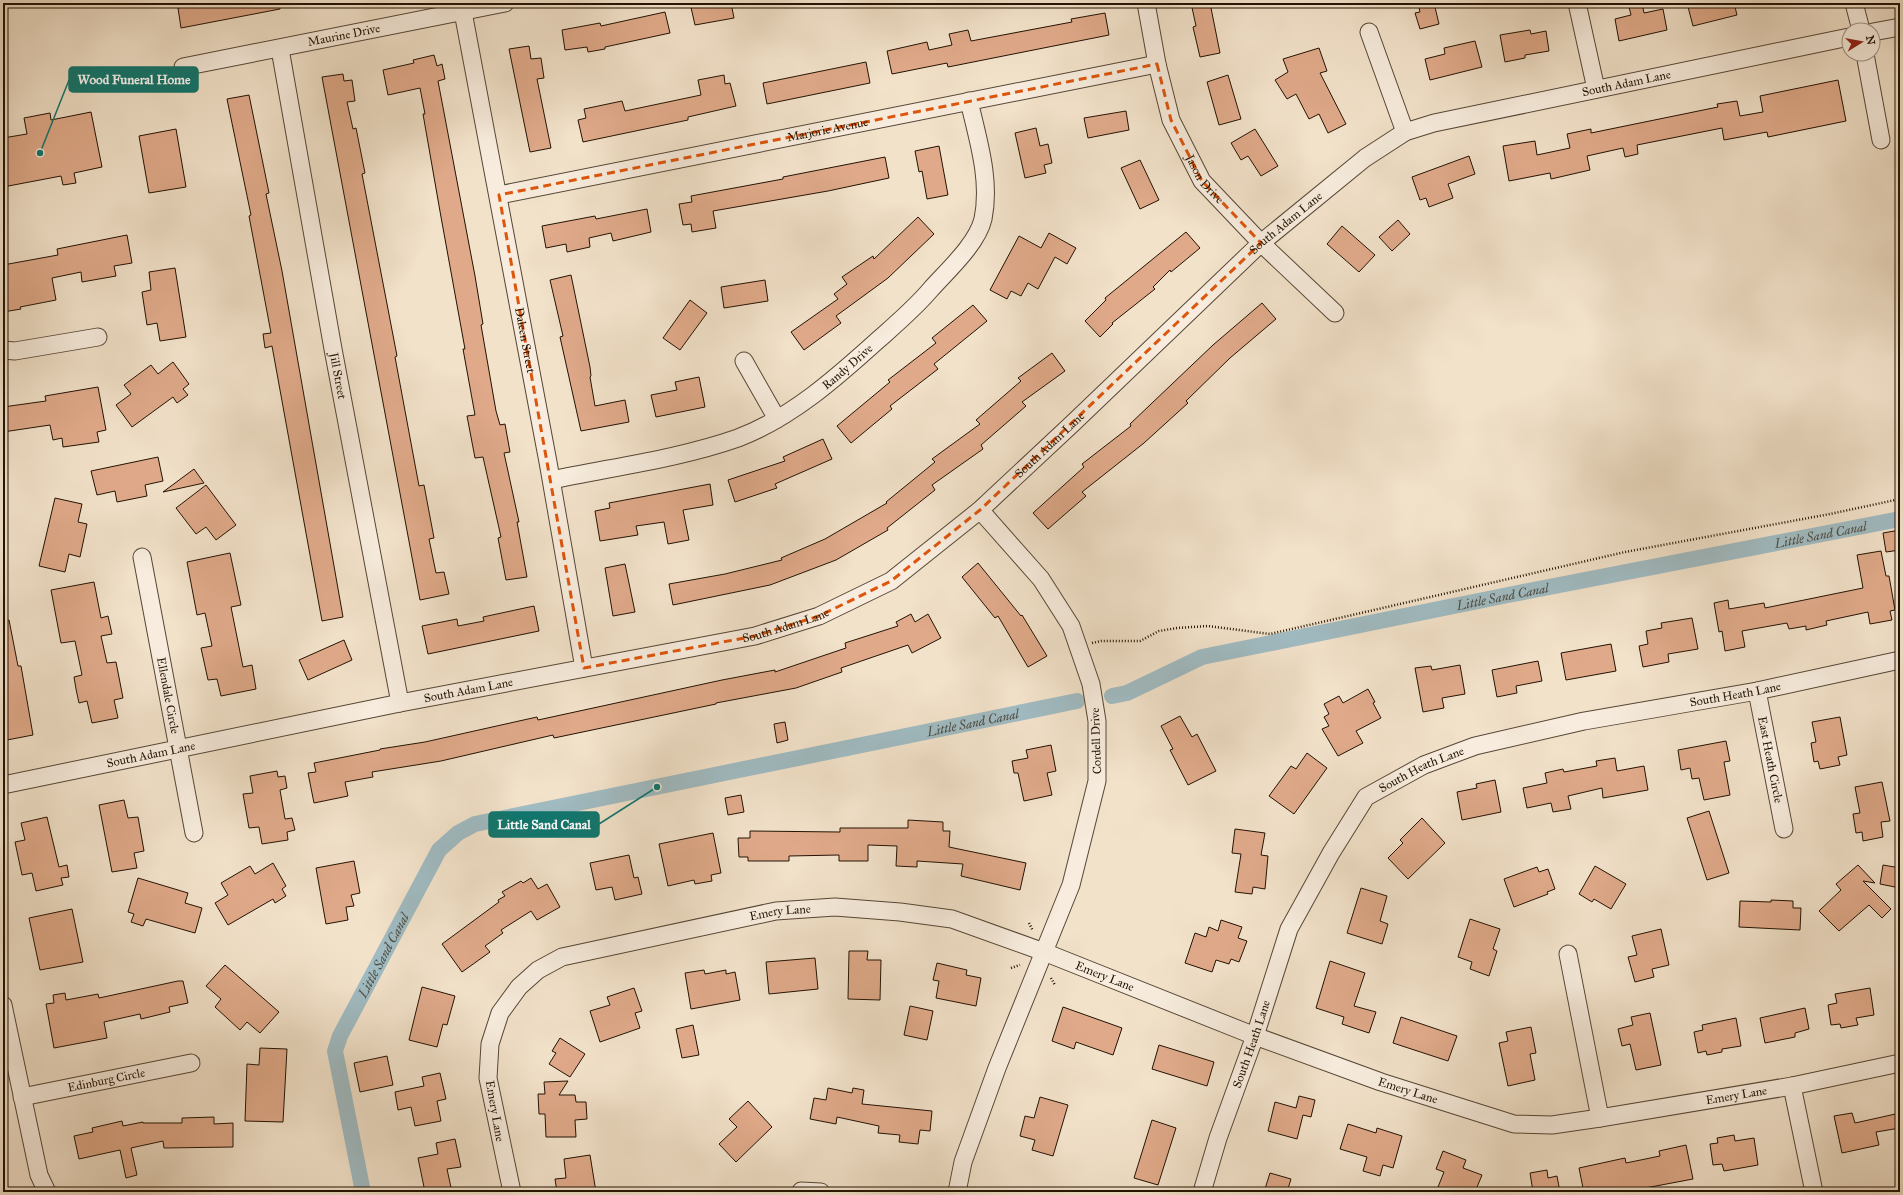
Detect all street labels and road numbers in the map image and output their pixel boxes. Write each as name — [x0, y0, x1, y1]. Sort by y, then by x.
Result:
street label: Maurine Drive — [306, 21, 381, 49]
street label: South Adam Lane — [1581, 67, 1672, 99]
street label: Marjorie Avenue — [786, 115, 869, 145]
street label: Jason Drive — [1181, 150, 1227, 206]
street label: South Adam Lane — [1247, 189, 1325, 257]
street label: Daleen Street — [512, 306, 538, 375]
street label: Randy Drive — [819, 341, 875, 392]
street label: Jill Street — [325, 349, 349, 401]
street label: South Adam Lane — [1012, 409, 1087, 481]
street label: South Adam Lane — [741, 605, 831, 645]
street label: Ellendale Circle — [154, 656, 182, 735]
street label: South Adam Lane — [423, 675, 514, 705]
street label: South Heath Lane — [1689, 679, 1782, 710]
street label: Cordell Drive — [1088, 707, 1104, 775]
street label: East Heath Circle — [1755, 715, 1786, 804]
street label: South Adam Lane — [105, 738, 196, 770]
street label: South Heath Lane — [1377, 744, 1466, 795]
street label: Emery Lane — [748, 902, 811, 924]
street label: Emery Lane — [1073, 958, 1136, 994]
street label: South Heath Lane — [1230, 998, 1273, 1090]
street label: Edinburg Circle — [66, 1065, 146, 1095]
street label: Emery Lane — [1376, 1075, 1439, 1106]
street label: Emery Lane — [483, 1079, 507, 1143]
street label: Emery Lane — [1705, 1083, 1768, 1107]

